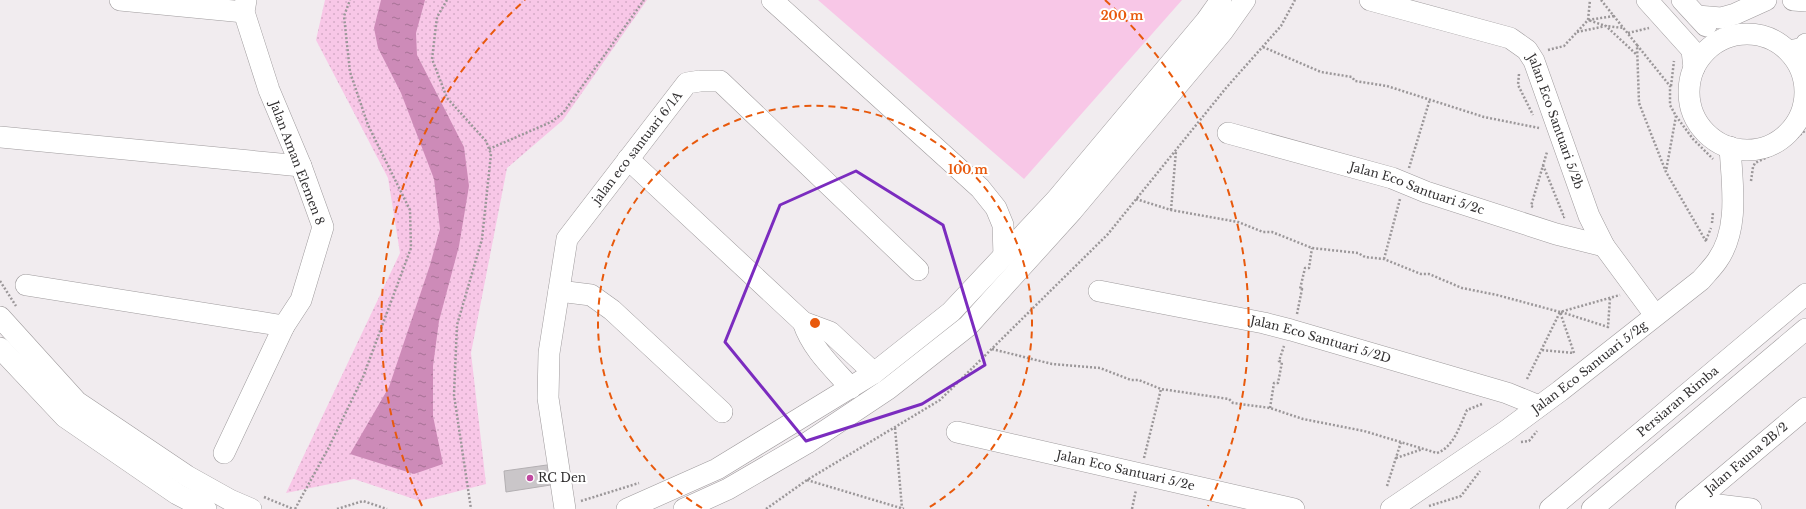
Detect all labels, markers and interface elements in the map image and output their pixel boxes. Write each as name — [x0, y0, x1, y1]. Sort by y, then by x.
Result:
text: 200 m — [1101, 8, 1144, 23]
street label: Jalan Eco Santuari 5/2b — [1523, 49, 1587, 191]
street label: jalan eco santuari 6/1A — [588, 87, 685, 208]
street label: Jalan Aman Elemen 8 — [266, 97, 328, 227]
street label: Jalan Eco Santuari 5/2c — [1346, 158, 1487, 218]
text: 100 m — [948, 162, 989, 177]
street label: Jalan Eco Santuari 5/2D — [1247, 312, 1393, 366]
centre of rings — [808, 316, 822, 330]
street label: Jalan Eco Santuari 5/2g — [1527, 317, 1650, 418]
street label: Persiaran Rimba — [1634, 363, 1722, 440]
street label: Jalan Fauna 2B/2 — [1700, 419, 1791, 498]
street label: Jalan Eco Santuari 5/2e — [1053, 447, 1197, 493]
place label: RC Den — [538, 470, 586, 485]
marker: RC Den — [525, 473, 535, 483]

